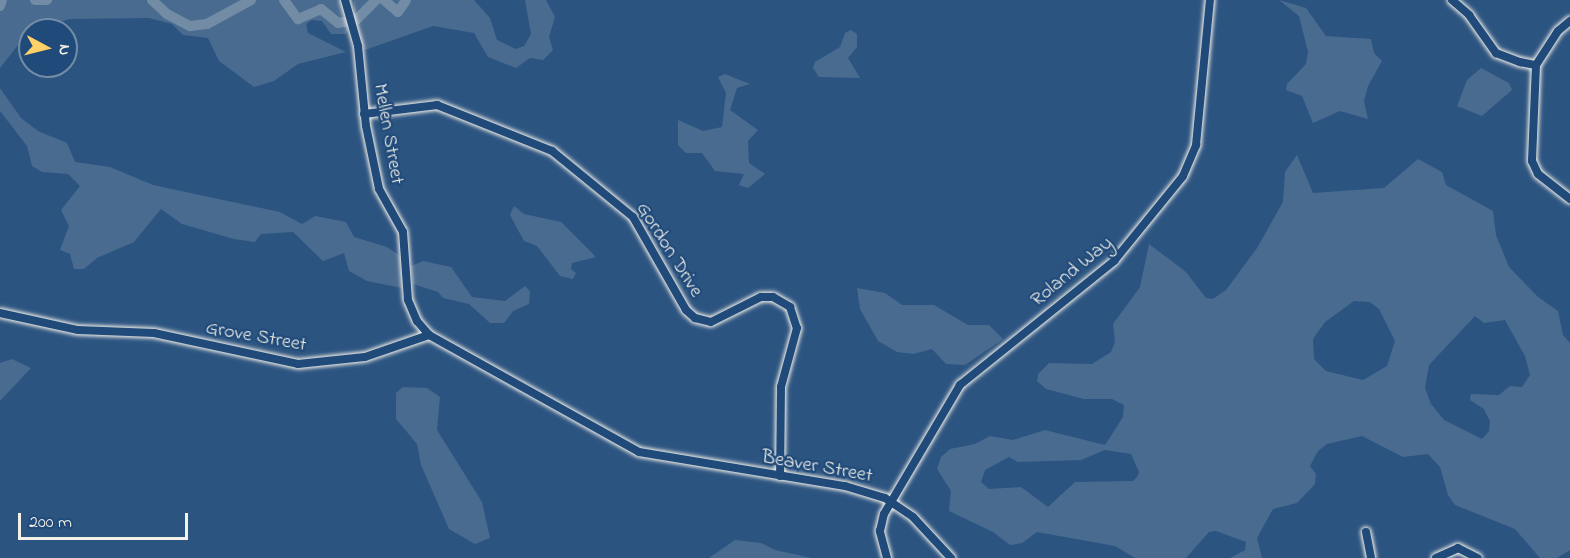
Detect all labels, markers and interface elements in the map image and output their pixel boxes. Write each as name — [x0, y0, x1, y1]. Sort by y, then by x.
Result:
north arrow — [18, 18, 78, 78]
text: N — [51, 43, 76, 57]
street label: Mellen Street — [367, 82, 409, 186]
street label: Gordon Drive — [630, 198, 708, 302]
street label: Roland Way — [1026, 232, 1118, 312]
street label: Grove Street — [204, 316, 308, 358]
street label: Beaver Street — [760, 445, 874, 489]
scale bar — [21, 501, 190, 539]
text: 200 m — [29, 510, 72, 536]

